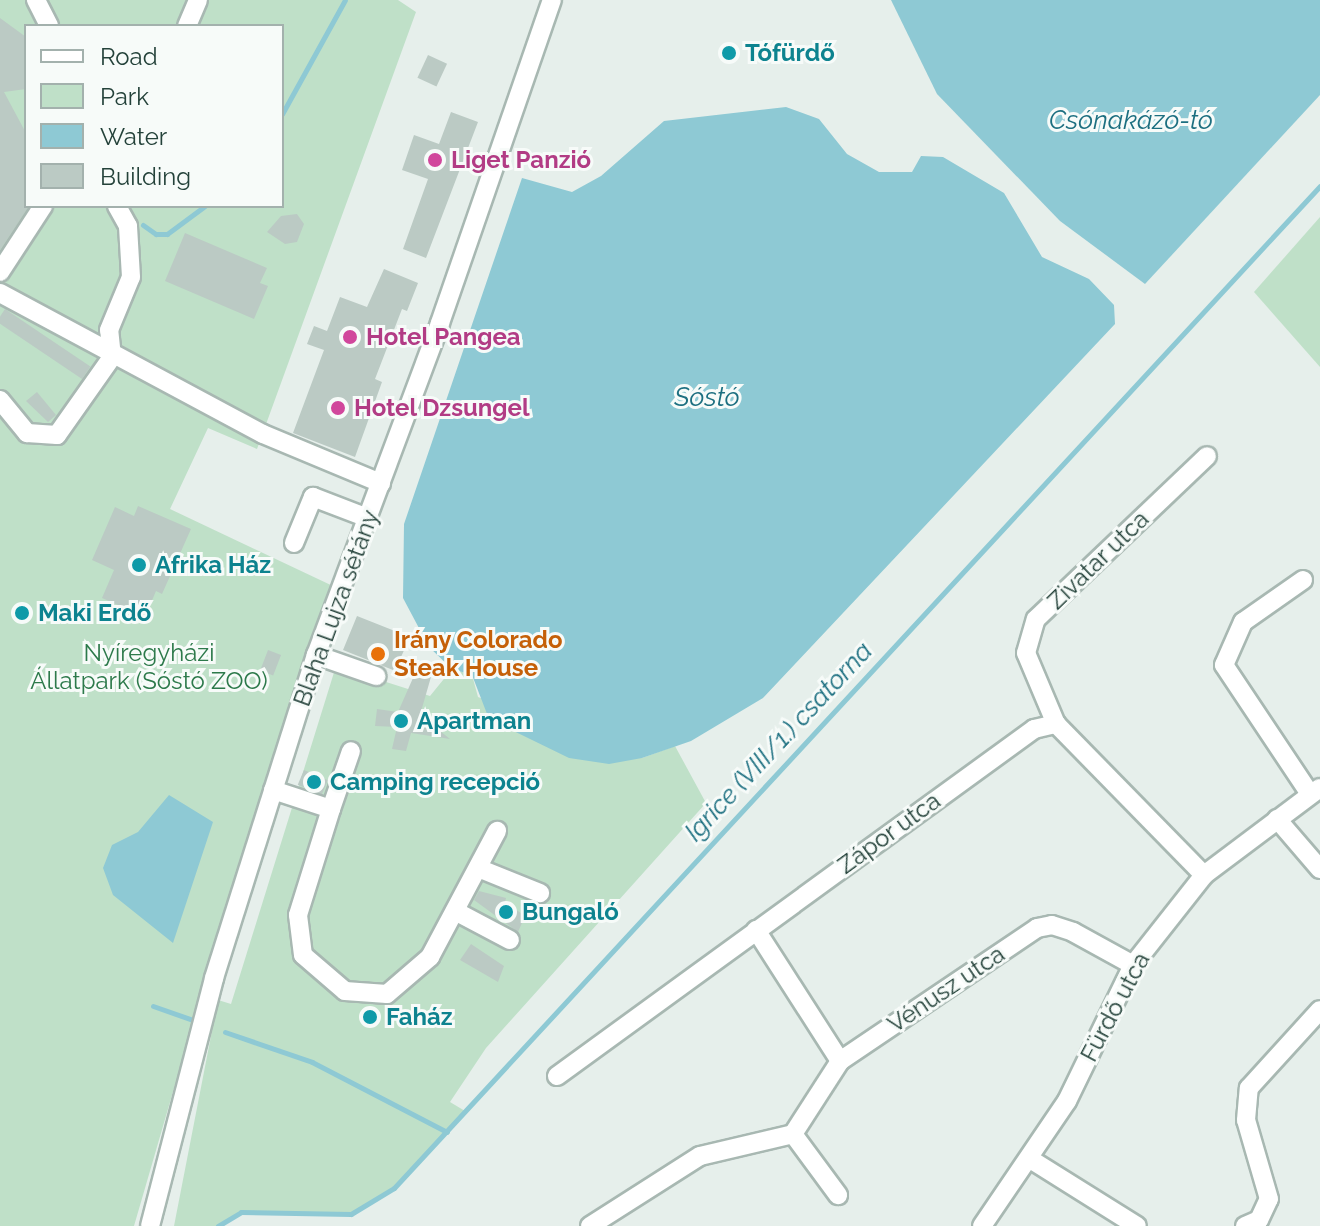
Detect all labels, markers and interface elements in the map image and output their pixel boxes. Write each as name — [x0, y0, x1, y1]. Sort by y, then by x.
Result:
legend — [24, 24, 284, 208]
place label: Tófürdő — [745, 39, 835, 67]
text: Road — [100, 42, 158, 71]
marker: Tófürdő — [720, 44, 738, 62]
text: Park — [100, 82, 149, 111]
water label: Csónakázó-tó — [1049, 105, 1213, 137]
text: Water — [100, 122, 167, 151]
place label: Liget Panzió — [451, 146, 591, 174]
marker: Liget Panzió — [426, 151, 444, 169]
text: Building — [100, 162, 191, 191]
place label: Hotel Pangea — [366, 323, 521, 351]
marker: Hotel Pangea — [341, 328, 359, 346]
water label: Sóstó — [674, 382, 740, 414]
place label: Hotel Dzsungel — [354, 394, 530, 422]
marker: Hotel Dzsungel — [329, 399, 347, 417]
street label: Zivatar utca — [1041, 505, 1155, 615]
street label: Blaha Lujza sétány — [287, 506, 385, 710]
place label: Afrika Ház — [155, 551, 271, 579]
marker: Afrika Ház — [130, 556, 148, 574]
place label: Maki Erdő — [38, 599, 151, 627]
marker: Maki Erdő — [13, 604, 31, 622]
place label: Irány Colorado Steak House — [394, 626, 563, 682]
water label: Igrice (VIII/1.) csatorna — [679, 636, 879, 848]
park label: Nyíregyházi Állatpark (Sóstó ZOO) — [30, 639, 268, 695]
marker: Irány Colorado Steak House — [369, 645, 387, 663]
place label: Apartman — [417, 707, 531, 735]
marker: Apartman — [392, 712, 410, 730]
place label: Camping recepció — [330, 768, 540, 796]
marker: Camping recepció — [305, 773, 323, 791]
street label: Zápor utca — [832, 786, 946, 880]
place label: Bungaló — [522, 898, 619, 926]
marker: Bungaló — [497, 903, 515, 921]
street label: Vénusz utca — [882, 939, 1010, 1039]
street label: Fürdő utca — [1074, 948, 1156, 1066]
place label: Faház — [386, 1003, 453, 1031]
marker: Faház — [361, 1008, 379, 1026]

